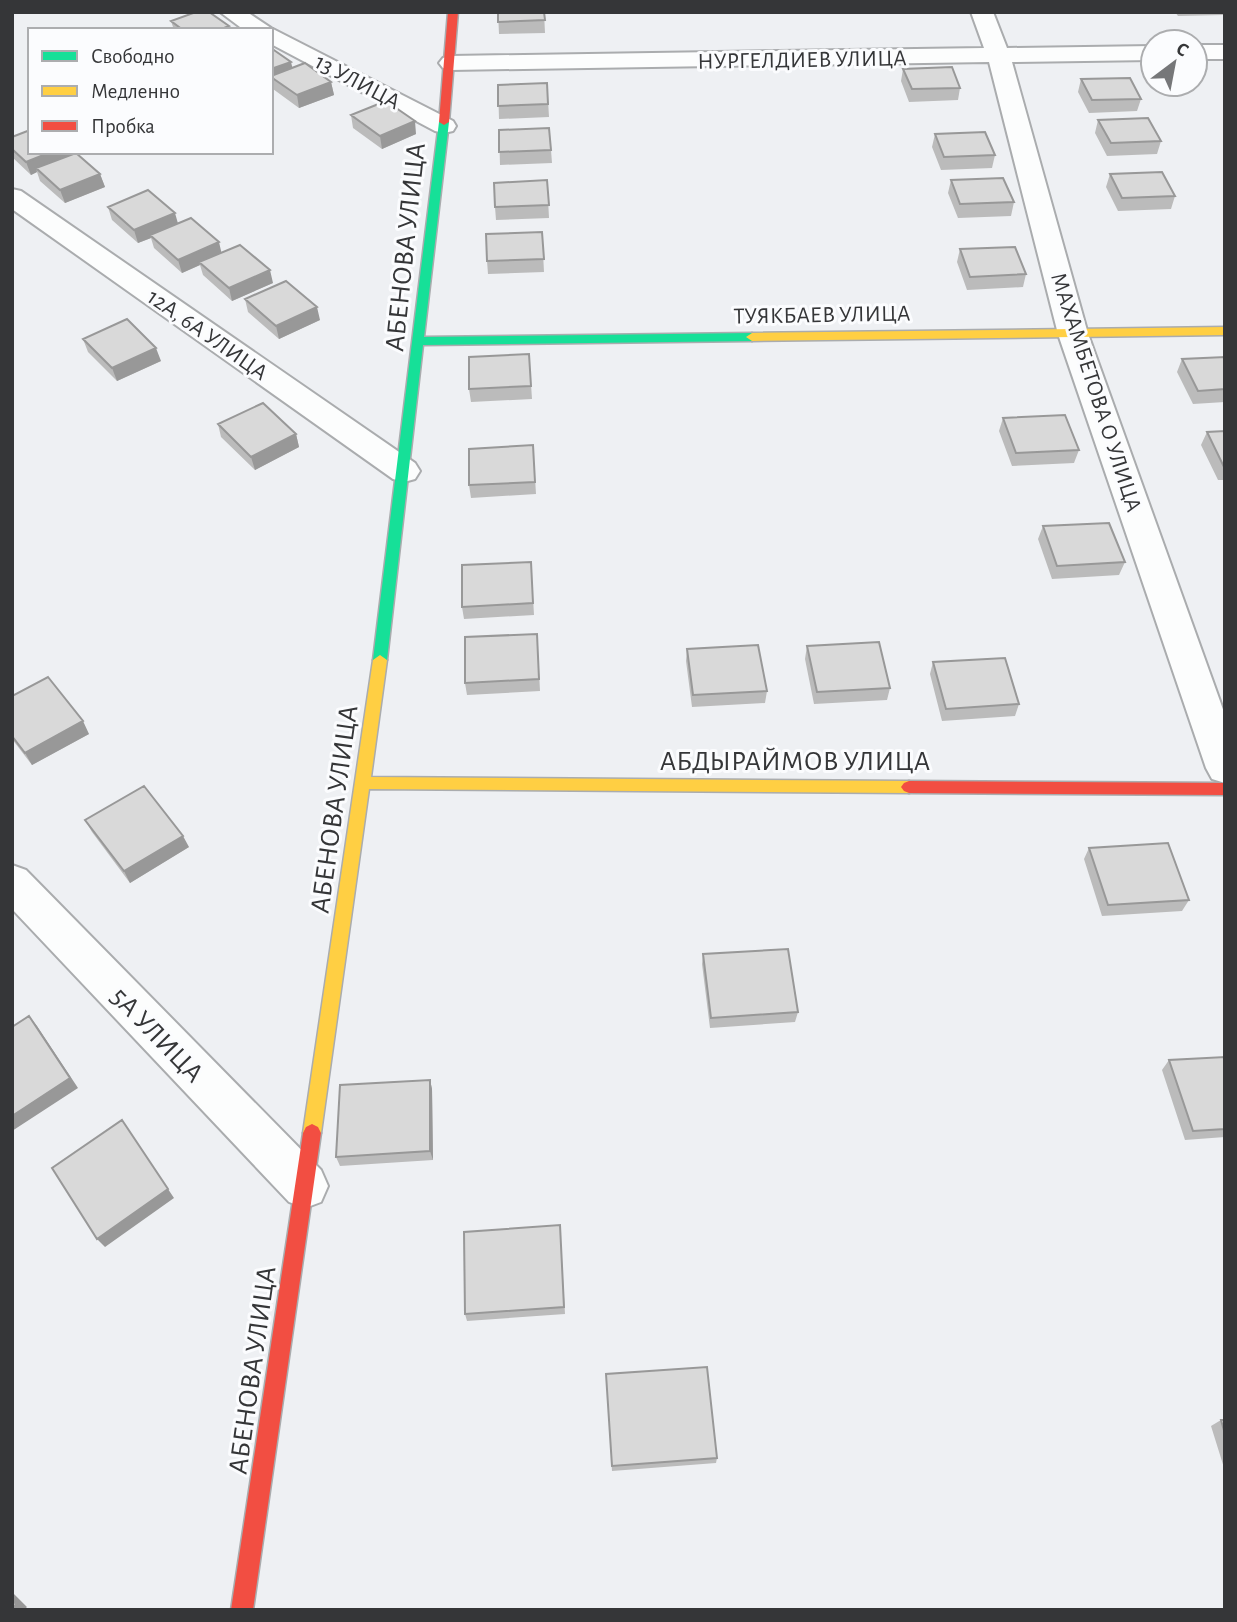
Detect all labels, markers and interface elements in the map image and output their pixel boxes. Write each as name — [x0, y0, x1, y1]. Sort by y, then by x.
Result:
legend — [28, 28, 273, 154]
north arrow — [1139, 28, 1209, 98]
text: С — [1173, 39, 1192, 61]
text: Свободно — [91, 46, 175, 67]
street label: НУРГЕЛДИЕВ УЛИЦА — [697, 47, 907, 74]
street label: 13 УЛИЦА — [311, 50, 404, 114]
text: Медленно — [91, 81, 180, 102]
text: Пробка — [91, 116, 155, 137]
street label: АБЕНОВА УЛИЦА — [381, 142, 431, 353]
street label: МАХАМБЕТОВА О УЛИЦА — [1046, 270, 1145, 515]
street label: 12А, 6А УЛИЦА — [143, 285, 271, 385]
street label: ТУЯКБАЕВ УЛИЦА — [733, 302, 911, 329]
street label: АБЕНОВА УЛИЦА — [307, 704, 363, 915]
street label: АБДЫРАЙМОВ УЛИЦА — [660, 747, 930, 776]
street label: 5А УЛИЦА — [105, 983, 208, 1088]
street label: АБЕНОВА УЛИЦА — [225, 1265, 281, 1476]

